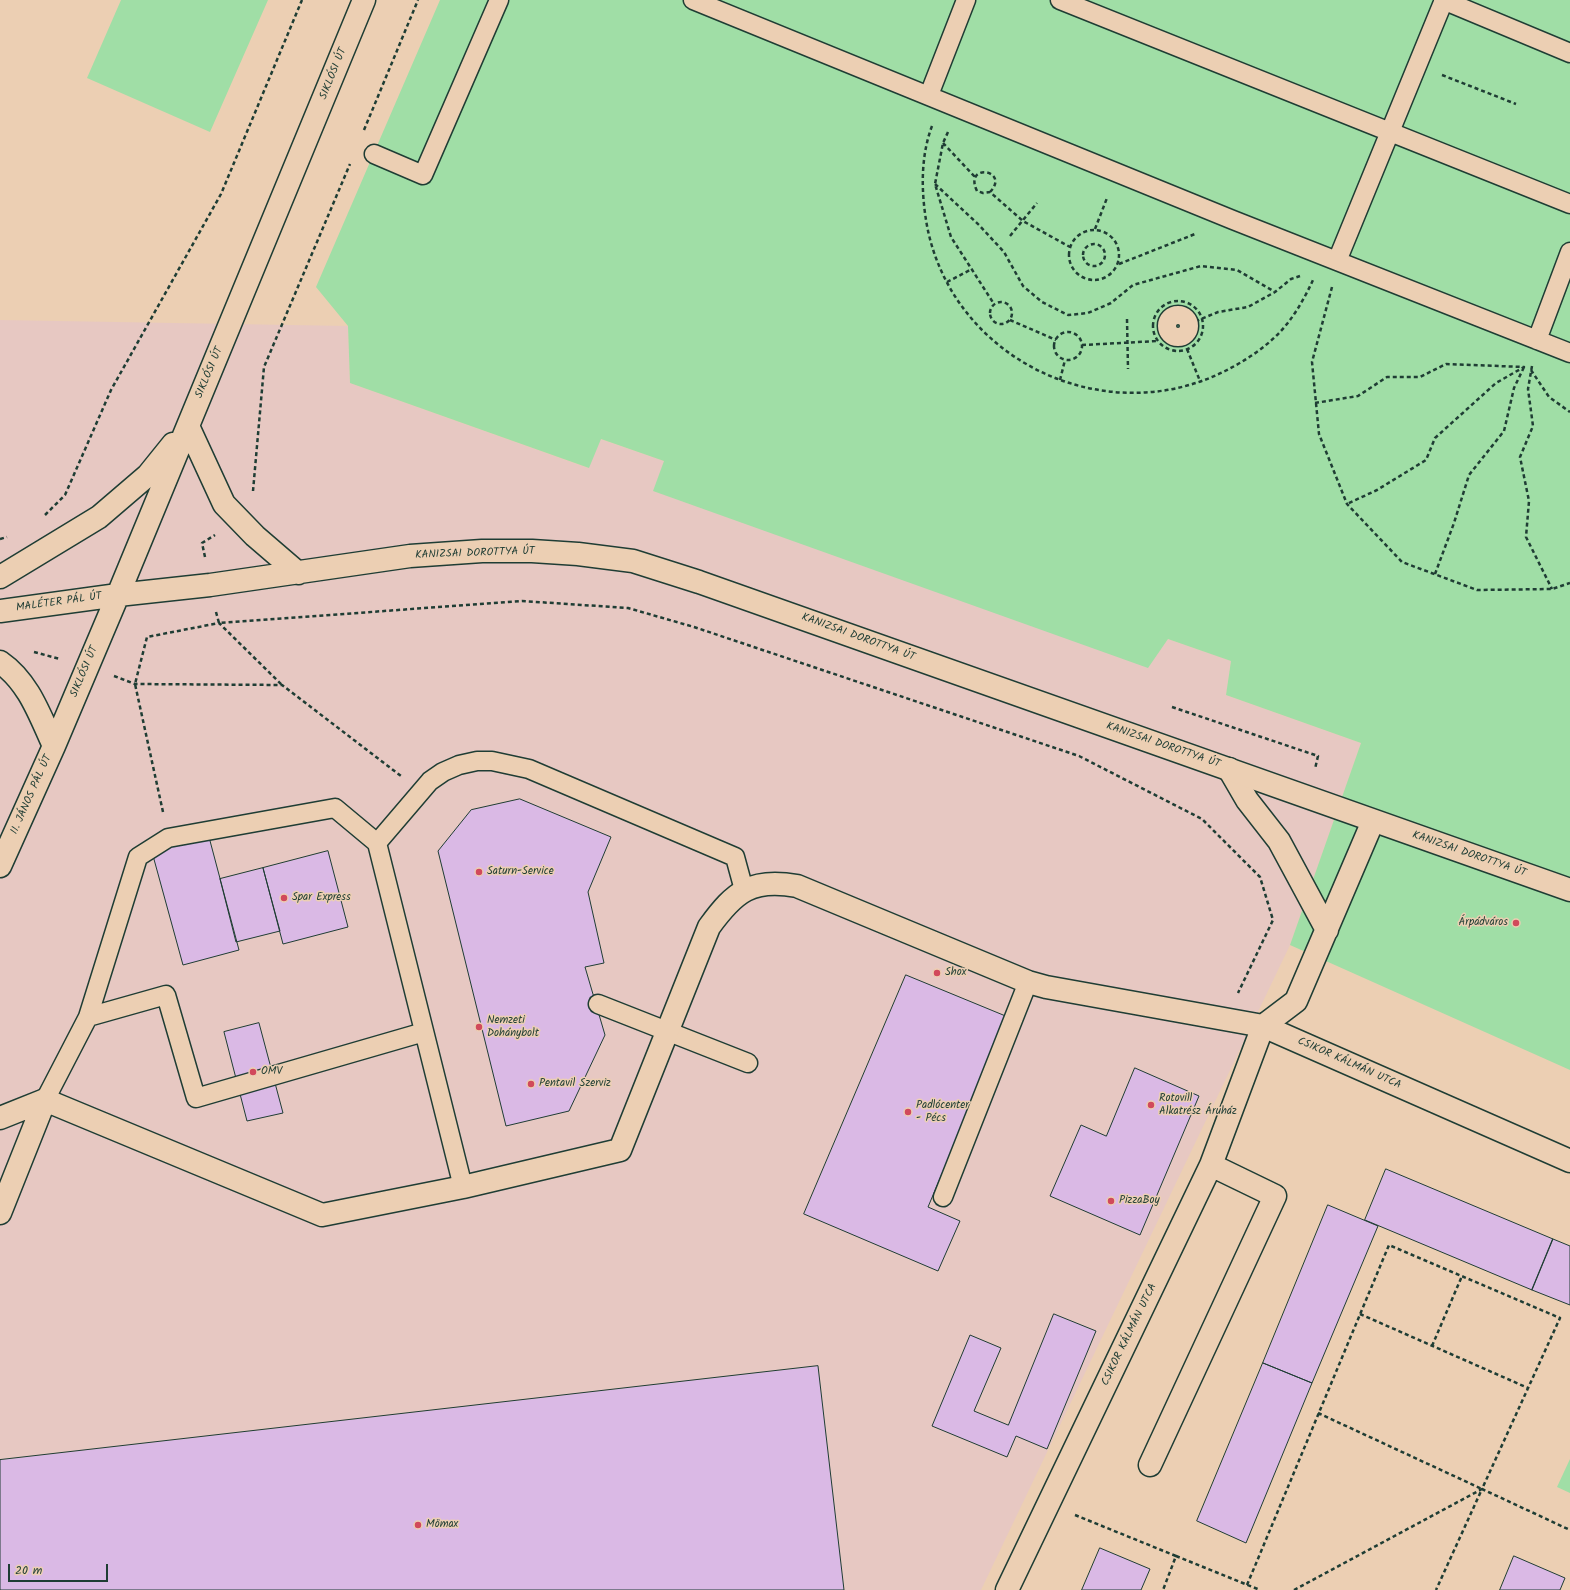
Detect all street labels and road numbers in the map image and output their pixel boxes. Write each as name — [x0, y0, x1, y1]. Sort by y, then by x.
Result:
street label: SIKLÓSI ÚT — [318, 46, 350, 102]
street label: SIKLÓSI ÚT — [193, 345, 227, 401]
street label: KANIZSAI DOROTTYA ÚT — [415, 545, 535, 563]
street label: MALÉTER PÁL ÚT — [15, 590, 103, 616]
street label: KANIZSAI DOROTTYA ÚT — [799, 611, 917, 665]
street label: SIKLÓSI ÚT — [68, 644, 102, 700]
street label: KANIZSAI DOROTTYA ÚT — [1104, 720, 1222, 772]
street label: II. JÁNOS PÁL ÚT — [9, 753, 55, 837]
street label: KANIZSAI DOROTTYA ÚT — [1410, 829, 1528, 881]
street label: CSIKOR KÁLMÁN UTCA — [1295, 1035, 1403, 1093]
street label: CSIKOR KÁLMÁN UTCA — [1100, 1282, 1160, 1388]

